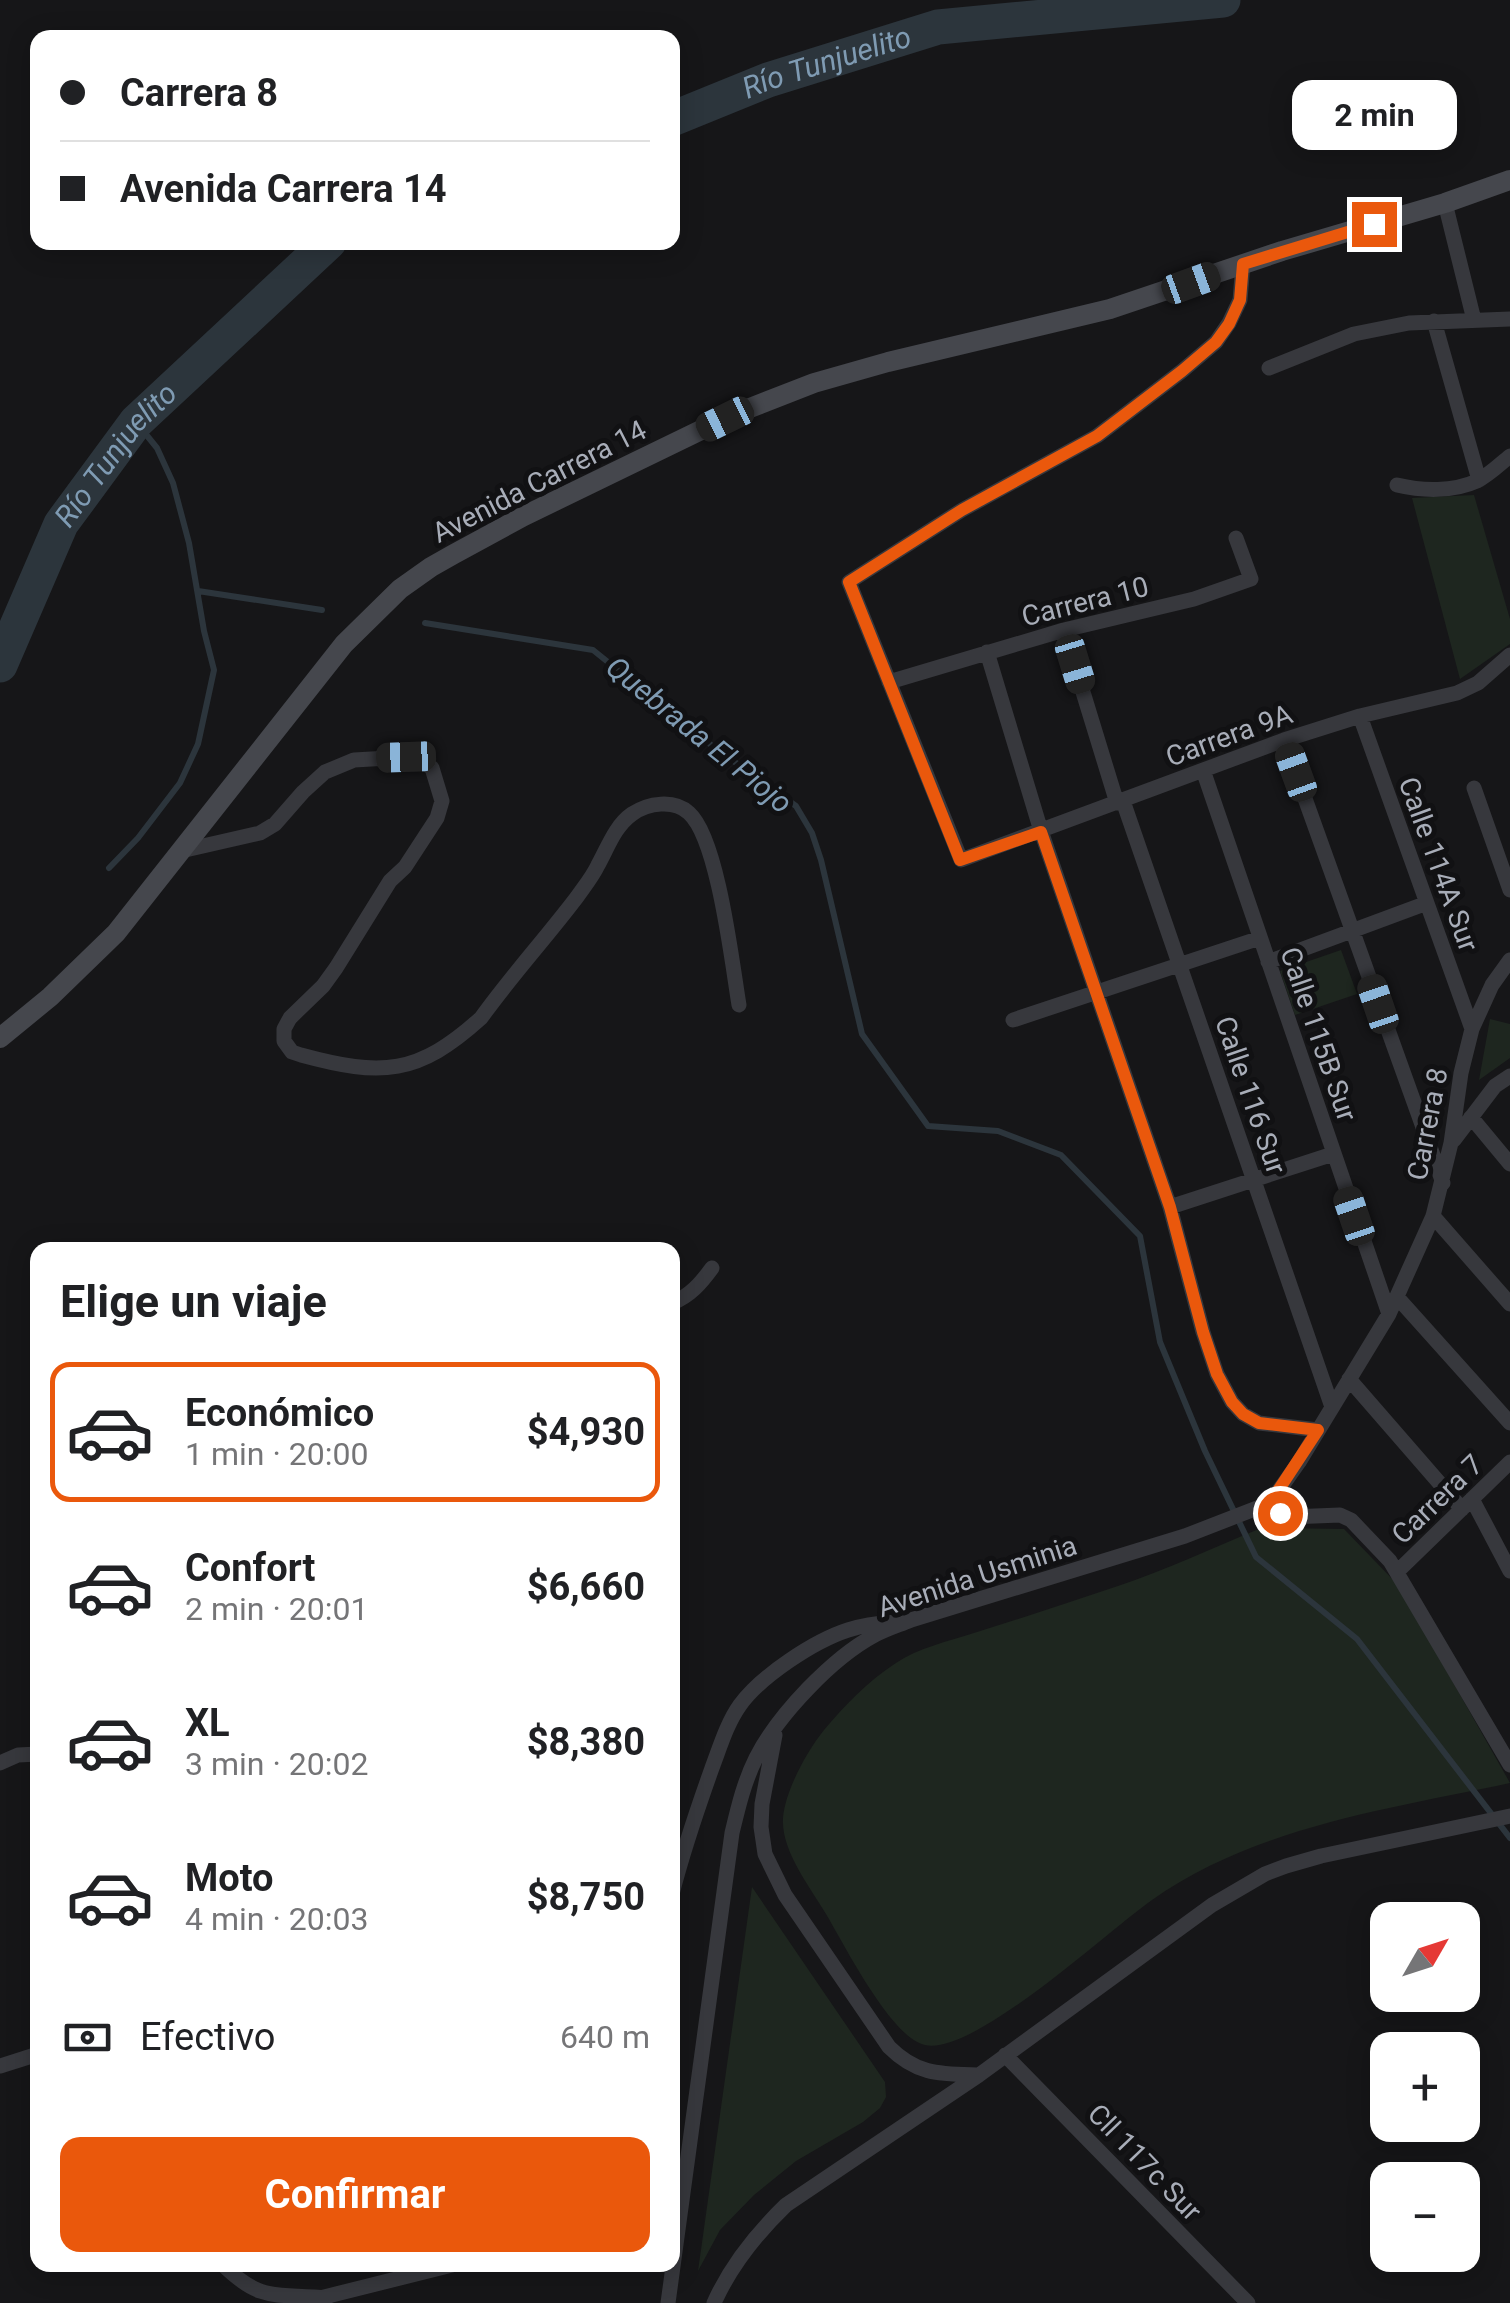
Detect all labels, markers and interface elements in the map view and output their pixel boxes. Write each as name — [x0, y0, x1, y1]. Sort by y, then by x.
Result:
water label: Río Tunjuelito — [737, 18, 915, 106]
text: Carrera 8 — [120, 71, 278, 115]
callout: 2 min — [1292, 79, 1456, 149]
text: 2 min — [1334, 96, 1415, 134]
text: Avenida Carrera 14 — [120, 167, 447, 211]
route end — [1352, 202, 1397, 247]
car — [1158, 259, 1224, 307]
water label: Río Tunjuelito — [47, 375, 184, 533]
car — [691, 392, 759, 446]
street label: Avenida Carrera 14 — [427, 413, 652, 550]
street label: Carrera 10 — [1018, 570, 1152, 633]
car — [1052, 631, 1098, 697]
water label: Quebrada El Piojo — [599, 649, 799, 820]
street label: Carrera 9A — [1161, 697, 1297, 774]
car — [1272, 739, 1320, 805]
car — [375, 741, 437, 773]
street label: Calle 114A Sur — [1392, 773, 1485, 956]
street label: Calle 115B Sur — [1273, 943, 1364, 1126]
car — [1354, 971, 1402, 1037]
street label: Calle 116 Sur — [1208, 1012, 1293, 1179]
street label: Carrera 8 — [1400, 1065, 1455, 1183]
car — [1330, 1183, 1378, 1249]
text: Elige un viaje — [60, 1275, 327, 1328]
icon: car — [65, 1387, 155, 1477]
text: Económico — [185, 1391, 374, 1435]
text: $4,930 — [527, 1410, 645, 1454]
text: 1 min · 20:00 — [185, 1435, 368, 1473]
street label: Carrera 7 — [1385, 1448, 1490, 1551]
route start — [1258, 1491, 1303, 1536]
street label: Avenida Usminia — [873, 1529, 1081, 1624]
icon: car — [65, 1542, 155, 1632]
text: Confort — [185, 1546, 315, 1590]
text: $6,660 — [527, 1565, 645, 1609]
text: 2 min · 20:01 — [185, 1590, 368, 1628]
icon: car — [65, 1697, 155, 1787]
text: XL — [185, 1701, 230, 1745]
text: $8,380 — [527, 1720, 645, 1764]
text: 3 min · 20:02 — [185, 1745, 368, 1783]
icon: car — [65, 1852, 155, 1942]
text: Moto — [185, 1856, 274, 1900]
text: $8,750 — [527, 1875, 645, 1919]
text: 4 min · 20:03 — [185, 1900, 368, 1938]
north arrow — [1370, 1902, 1480, 2012]
map controls — [1370, 1902, 1480, 2272]
icon: cash — [60, 2010, 115, 2065]
text: Efectivo — [140, 2015, 276, 2059]
text: 640 m — [560, 2018, 650, 2056]
button: + — [1370, 2032, 1480, 2142]
street label: Cll 117c Sur — [1081, 2097, 1209, 2228]
button: Confirmar — [60, 2137, 650, 2252]
button: − — [1370, 2162, 1480, 2272]

